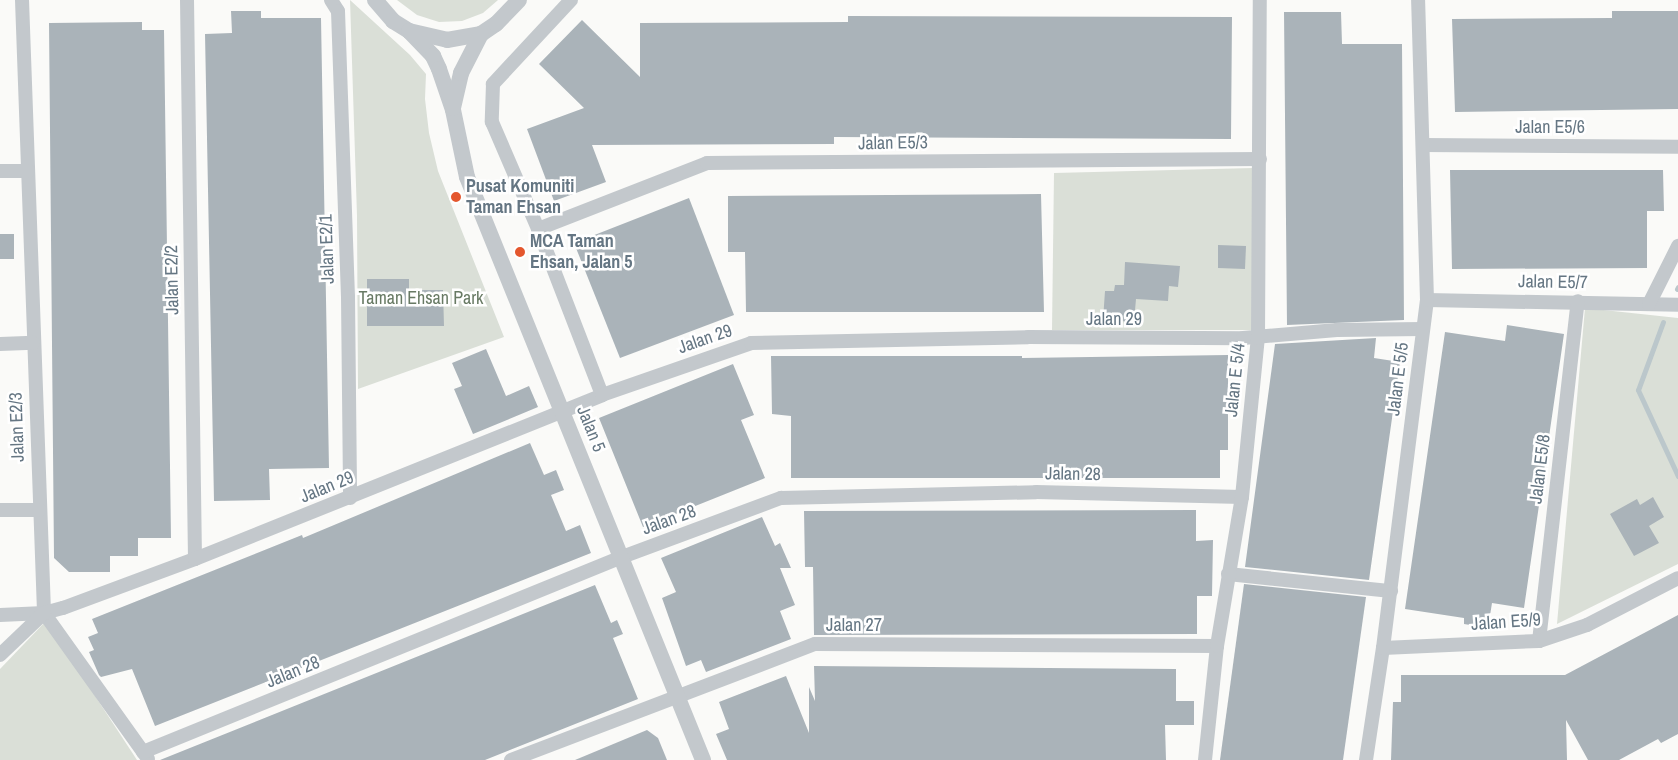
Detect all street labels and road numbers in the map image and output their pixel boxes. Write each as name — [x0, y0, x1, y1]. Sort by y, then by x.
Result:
street label: Jalan E5/6 — [1515, 116, 1585, 138]
street label: Jalan E5/3 — [858, 132, 928, 154]
street label: Jalan E2/1 — [315, 214, 339, 284]
street label: Jalan E2/2 — [161, 245, 183, 315]
street label: Jalan E5/7 — [1518, 271, 1588, 293]
street label: Jalan 29 — [1086, 308, 1142, 330]
street label: Jalan 29 — [675, 320, 735, 358]
street label: Jalan E 5/5 — [1383, 341, 1413, 417]
street label: Jalan E 5/4 — [1220, 342, 1250, 418]
street label: Jalan E2/3 — [5, 392, 29, 462]
street label: Jalan 5 — [572, 403, 610, 455]
street label: Jalan E5/8 — [1525, 433, 1555, 505]
street label: Jalan 28 — [1045, 463, 1101, 485]
street label: Jalan 29 — [297, 467, 357, 507]
street label: Jalan 28 — [639, 500, 699, 540]
street label: Jalan E5/9 — [1470, 609, 1542, 635]
street label: Jalan 27 — [826, 614, 882, 636]
street label: Jalan 28 — [263, 652, 323, 692]

